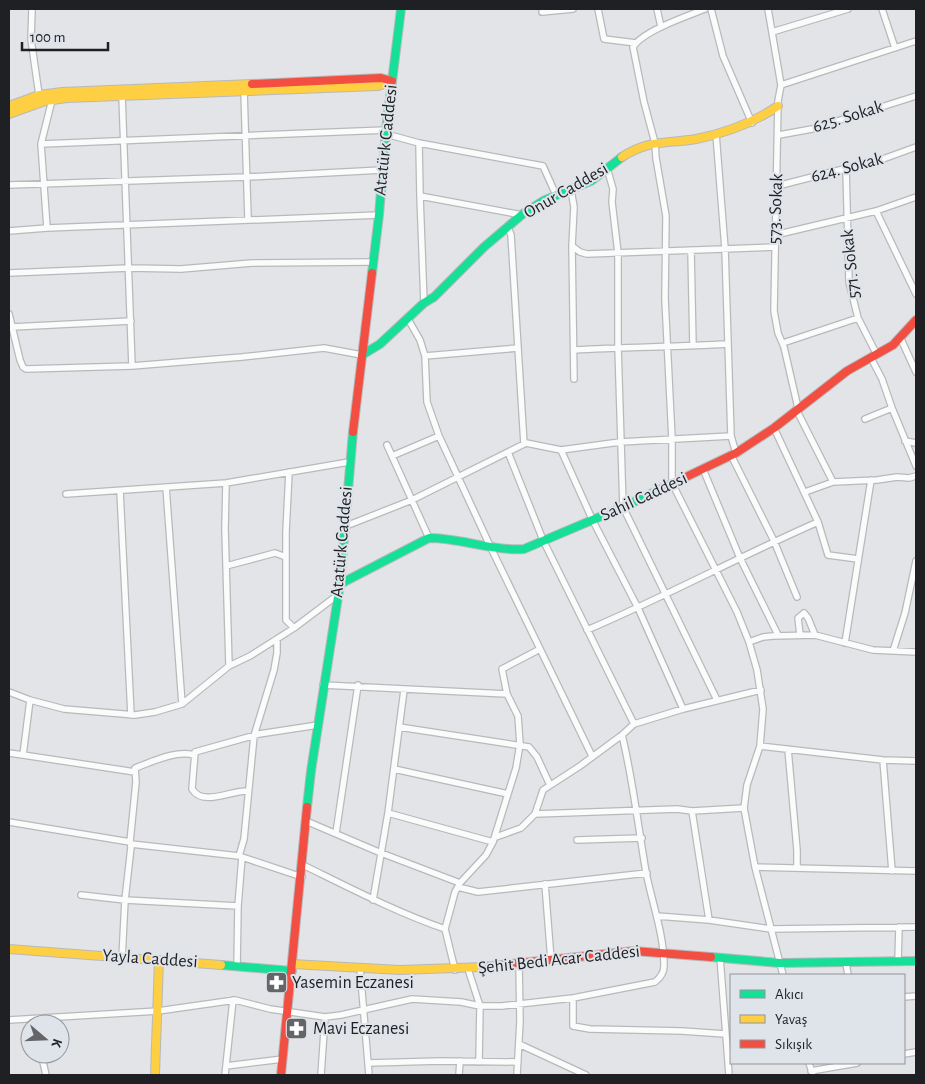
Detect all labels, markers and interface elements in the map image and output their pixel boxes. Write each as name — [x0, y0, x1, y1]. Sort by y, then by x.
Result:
scale bar — [22, 20, 109, 52]
text: 100 m — [30, 30, 65, 45]
street label: Atatürk Caddesi — [371, 84, 401, 196]
street label: 625. Sokak — [811, 98, 886, 136]
street label: 624. Sokak — [809, 150, 886, 186]
street label: Onur Caddesi — [521, 160, 611, 222]
street label: 573. Sokak — [766, 172, 786, 245]
street label: 571. Sokak — [838, 228, 864, 300]
street label: Sahil Caddesi — [598, 469, 690, 525]
street label: Atatürk Caddesi — [328, 486, 356, 598]
street label: Şehit Bedi Acar Caddesi — [477, 943, 641, 977]
street label: Yayla Caddesi — [102, 947, 198, 971]
pharmacy icon: Yasemin Eczanesi — [264, 971, 288, 995]
place label: Yasemin Eczanesi — [292, 974, 414, 992]
legend — [730, 974, 905, 1064]
text: Akıcı — [775, 987, 804, 1002]
text: Yavaş — [775, 1012, 807, 1027]
north arrow — [20, 1014, 70, 1064]
pharmacy icon: Mavi Eczanesi — [285, 1017, 309, 1041]
place label: Mavi Eczanesi — [313, 1020, 409, 1038]
text: K — [48, 1037, 64, 1050]
text: Sıkışık — [775, 1037, 812, 1052]

